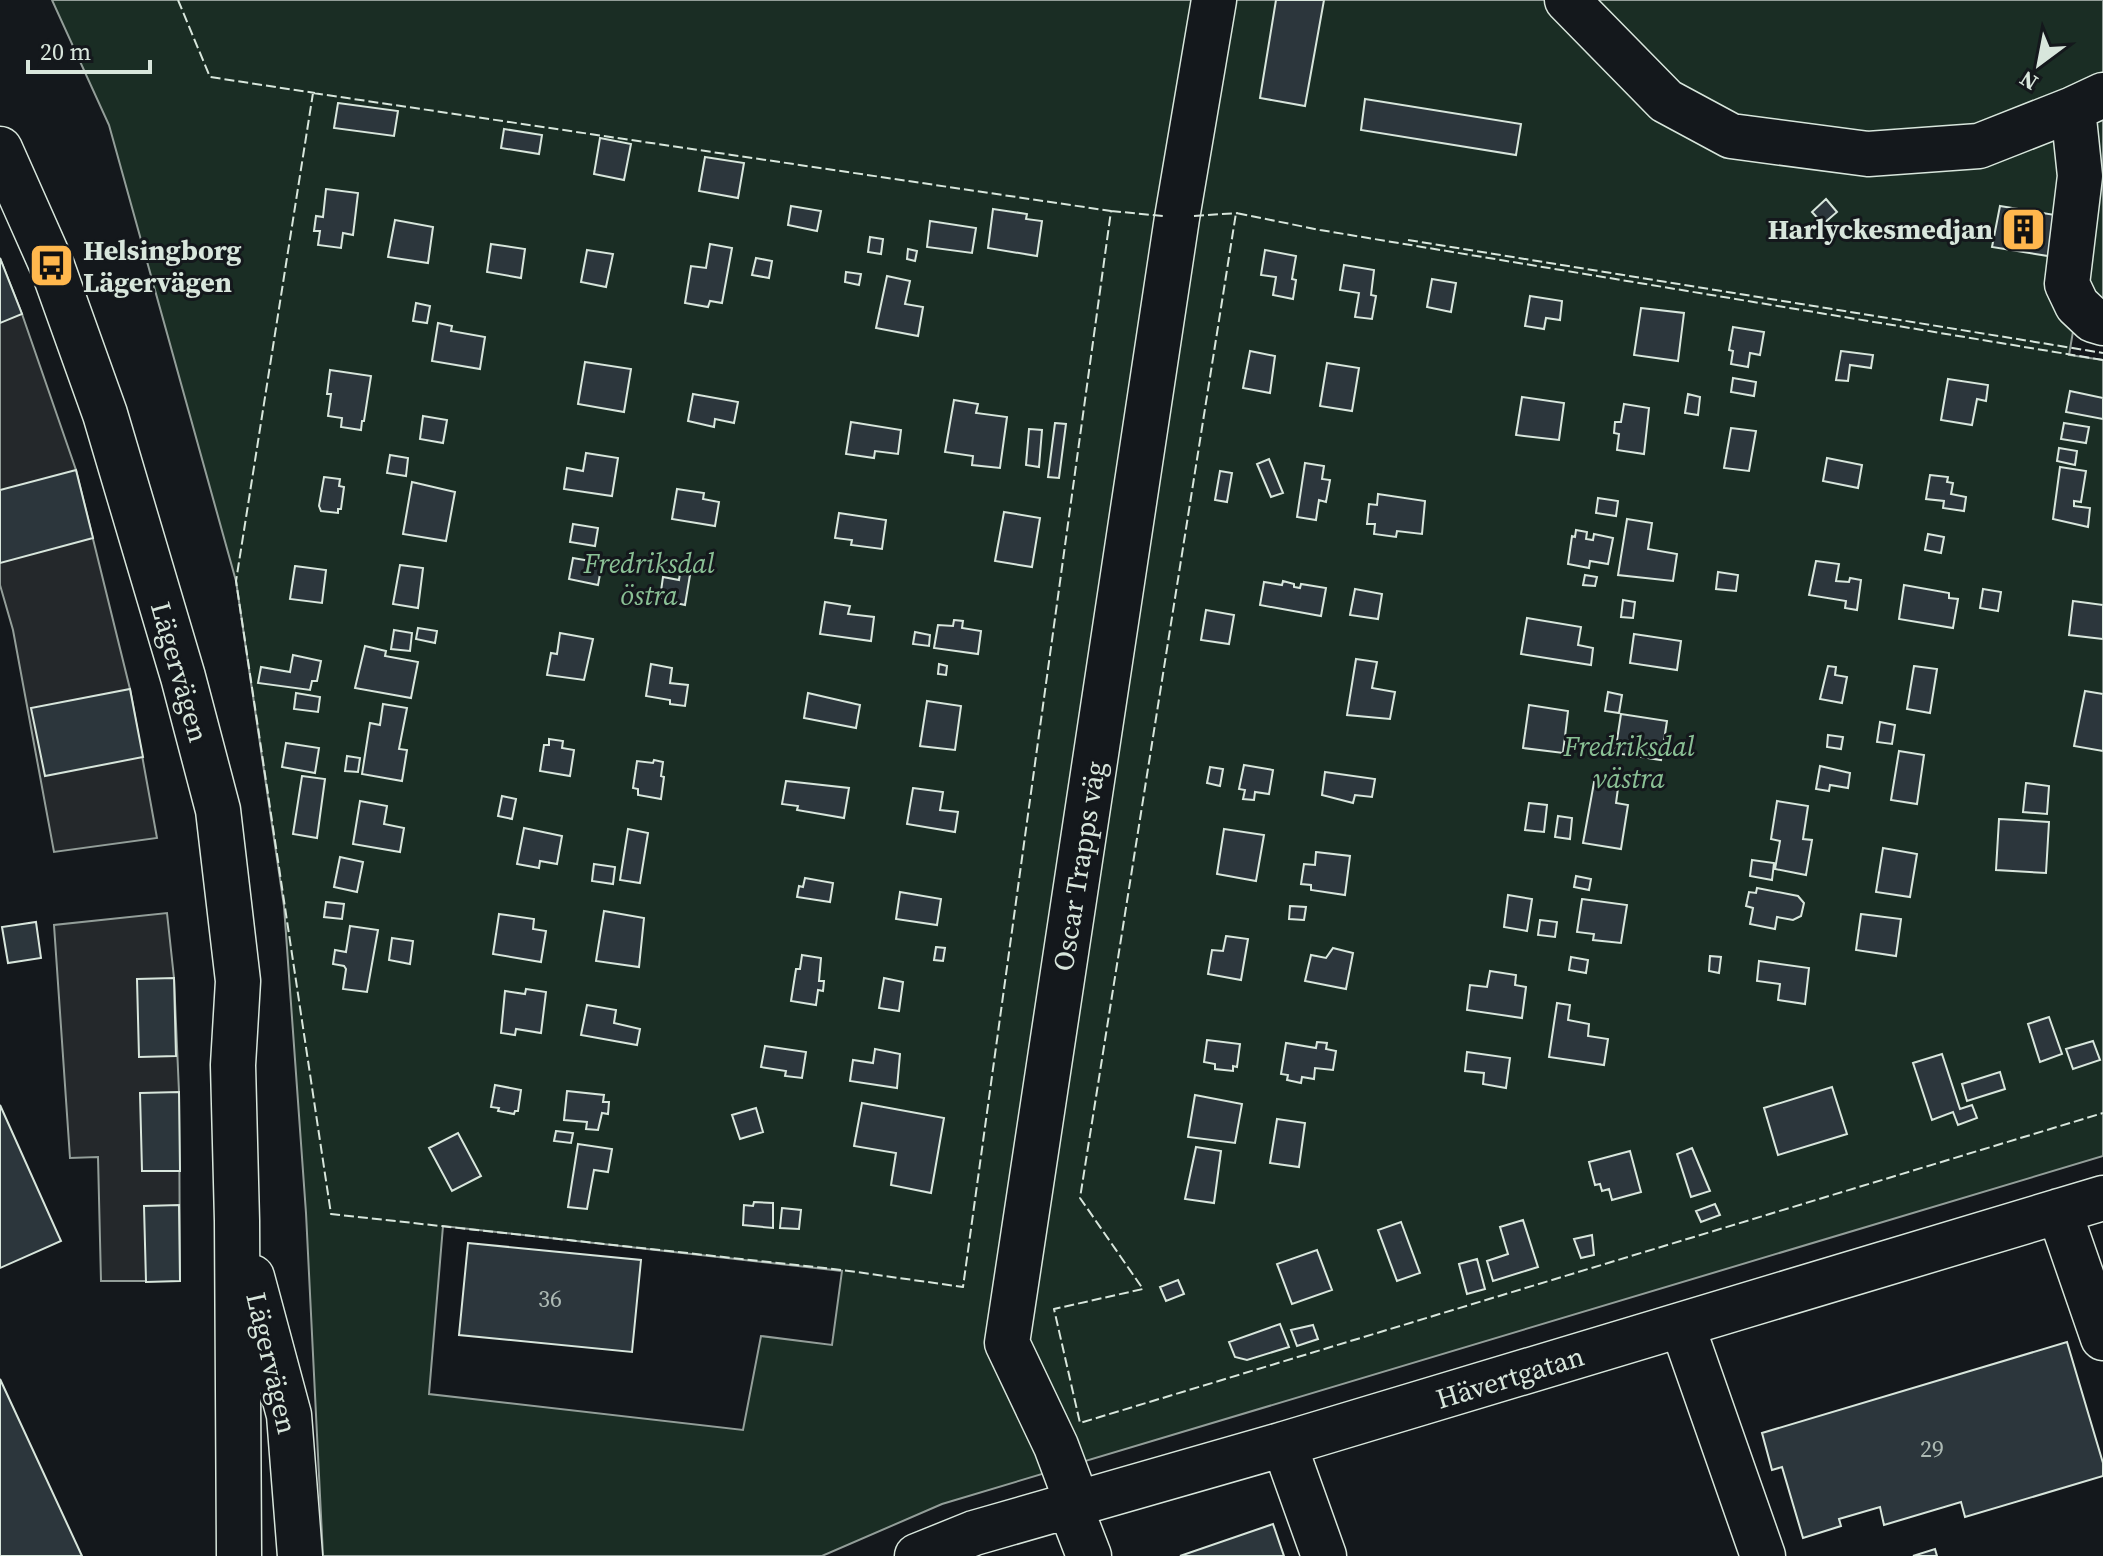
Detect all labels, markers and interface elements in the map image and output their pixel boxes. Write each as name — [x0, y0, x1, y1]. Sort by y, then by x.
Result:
scale bar — [28, 24, 150, 74]
north arrow — [1999, 24, 2079, 104]
text: 20 m — [40, 35, 91, 68]
text: N — [2014, 64, 2043, 98]
building icon: Harlyckesmedjan — [2000, 205, 2048, 253]
place label: Harlyckesmedjan — [1768, 210, 1993, 248]
place label: Helsingborg Lägervägen — [83, 231, 242, 301]
bus stop icon: Helsingborg Lägervägen — [28, 242, 76, 290]
park label: Fredriksdal östra — [582, 544, 715, 614]
street label: Lägervägen — [142, 597, 218, 747]
park label: Fredriksdal västra — [1562, 727, 1695, 797]
street label: Oscar Trapps väg — [1044, 758, 1114, 974]
house number: 36 — [538, 1282, 562, 1315]
street label: Lägervägen — [237, 1288, 307, 1438]
street label: Hävertgatan — [1431, 1336, 1589, 1418]
house number: 29 — [1920, 1432, 1944, 1465]

